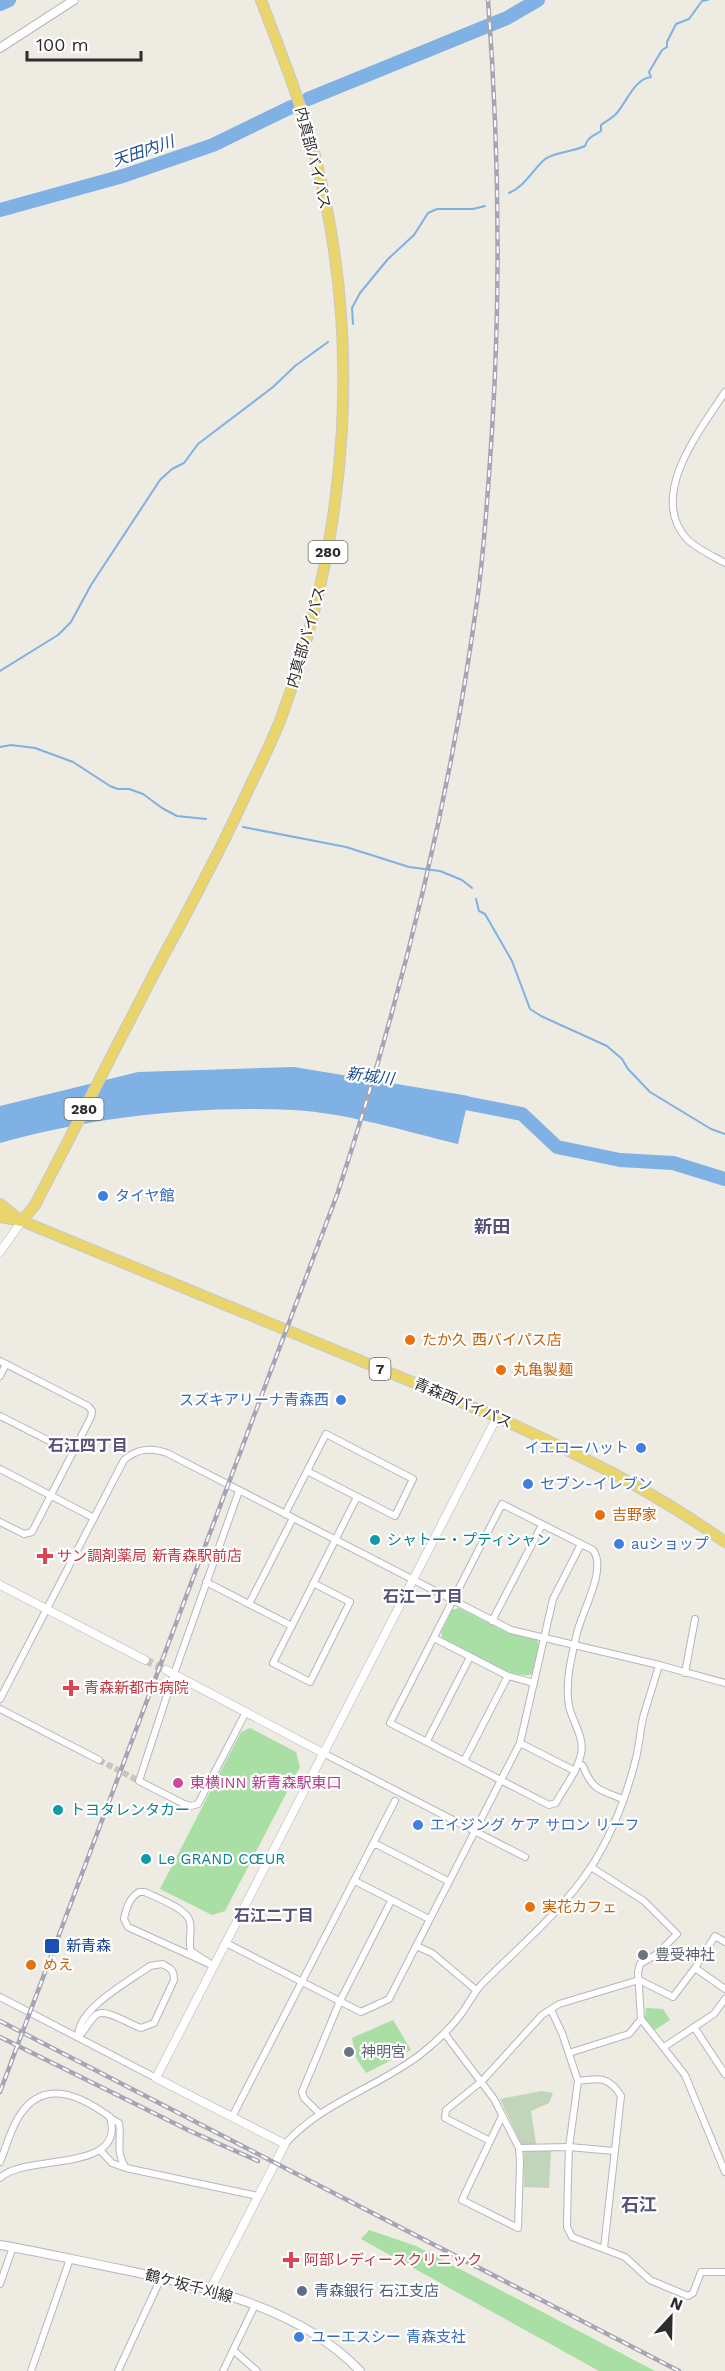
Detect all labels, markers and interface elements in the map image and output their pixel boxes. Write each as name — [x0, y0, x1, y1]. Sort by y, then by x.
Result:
scale bar — [27, 24, 141, 62]
text: 100 m — [36, 34, 89, 55]
street label: 内真部バイパス — [292, 105, 334, 211]
water label: 天田内川 — [110, 131, 178, 170]
road number: 280 — [308, 541, 348, 563]
street label: 内真部バイパス — [283, 584, 329, 690]
water label: 新城川 — [345, 1064, 397, 1089]
road number: 280 — [64, 1098, 104, 1120]
place label: タイヤ館 — [115, 1187, 175, 1205]
marker: タイヤ館 — [96, 1189, 110, 1203]
district label: 新田 — [474, 1216, 510, 1237]
place label: たか久 西バイパス店 — [422, 1331, 562, 1349]
marker: たか久 西バイパス店 — [403, 1333, 417, 1347]
road number: 7 — [370, 1358, 391, 1380]
place label: 丸亀製麺 — [513, 1361, 573, 1379]
marker: 丸亀製麺 — [494, 1363, 508, 1377]
street label: 青森西バイパス — [411, 1374, 515, 1432]
place label: スズキアリーナ青森西 — [179, 1391, 329, 1409]
marker: スズキアリーナ青森西 — [334, 1393, 348, 1407]
district label: 石江四丁目 — [48, 1436, 128, 1455]
place label: イエローハット — [524, 1439, 629, 1457]
marker: イエローハット — [634, 1441, 648, 1455]
place label: セブン-イレブン — [540, 1475, 653, 1493]
marker: セブン-イレブン — [521, 1477, 535, 1491]
place label: 吉野家 — [612, 1506, 657, 1524]
marker: 吉野家 — [593, 1508, 607, 1522]
place label: シャトー・プティシャン — [387, 1531, 551, 1549]
marker: シャトー・プティシャン — [368, 1533, 382, 1547]
place label: auショップ — [631, 1535, 709, 1553]
marker: auショップ — [612, 1537, 626, 1551]
place label: サン調剤薬局 新青森駅前店 — [57, 1547, 242, 1565]
marker: サン調剤薬局 新青森駅前店 — [38, 1549, 52, 1563]
district label: 石江一丁目 — [383, 1587, 463, 1606]
marker: 青森新都市病院 — [62, 1679, 80, 1697]
place label: 青森新都市病院 — [84, 1679, 189, 1697]
place label: 東横INN 新青森駅東口 — [190, 1774, 342, 1792]
marker: 東横INN 新青森駅東口 — [171, 1776, 185, 1790]
place label: トヨタレンタカー — [70, 1801, 190, 1819]
marker: トヨタレンタカー — [51, 1803, 65, 1817]
place label: エイジング ケア サロン リーフ — [430, 1816, 639, 1834]
marker: エイジング ケア サロン リーフ — [411, 1818, 425, 1832]
place label: Le GRAND CŒUR — [158, 1850, 285, 1868]
marker: Le GRAND CŒUR — [139, 1852, 153, 1866]
place label: 実花カフェ — [542, 1898, 617, 1916]
marker: 実花カフェ — [523, 1900, 537, 1914]
district label: 石江二丁目 — [234, 1906, 314, 1925]
marker: 新青森 — [43, 1937, 61, 1955]
place label: 新青森 — [66, 1937, 111, 1955]
place label: 豊受神社 — [655, 1946, 715, 1964]
marker: 豊受神社 — [636, 1948, 650, 1962]
place label: めえ — [43, 1956, 73, 1974]
marker: めえ — [24, 1958, 38, 1972]
place label: 神明宮 — [361, 2043, 406, 2061]
marker: 神明宮 — [342, 2045, 356, 2059]
district label: 石江 — [621, 2194, 657, 2215]
marker: 阿部レディースクリニック — [282, 2251, 300, 2269]
place label: 阿部レディースクリニック — [304, 2251, 482, 2269]
street label: 鶴ケ坂千刈線 — [143, 2266, 235, 2306]
place label: 青森銀行 石江支店 — [314, 2282, 439, 2300]
marker: 青森銀行 石江支店 — [295, 2284, 309, 2298]
north arrow — [641, 2287, 701, 2347]
text: N — [667, 2293, 685, 2315]
place label: ユーエスシー 青森支社 — [311, 2328, 466, 2346]
marker: ユーエスシー 青森支社 — [292, 2330, 306, 2344]

